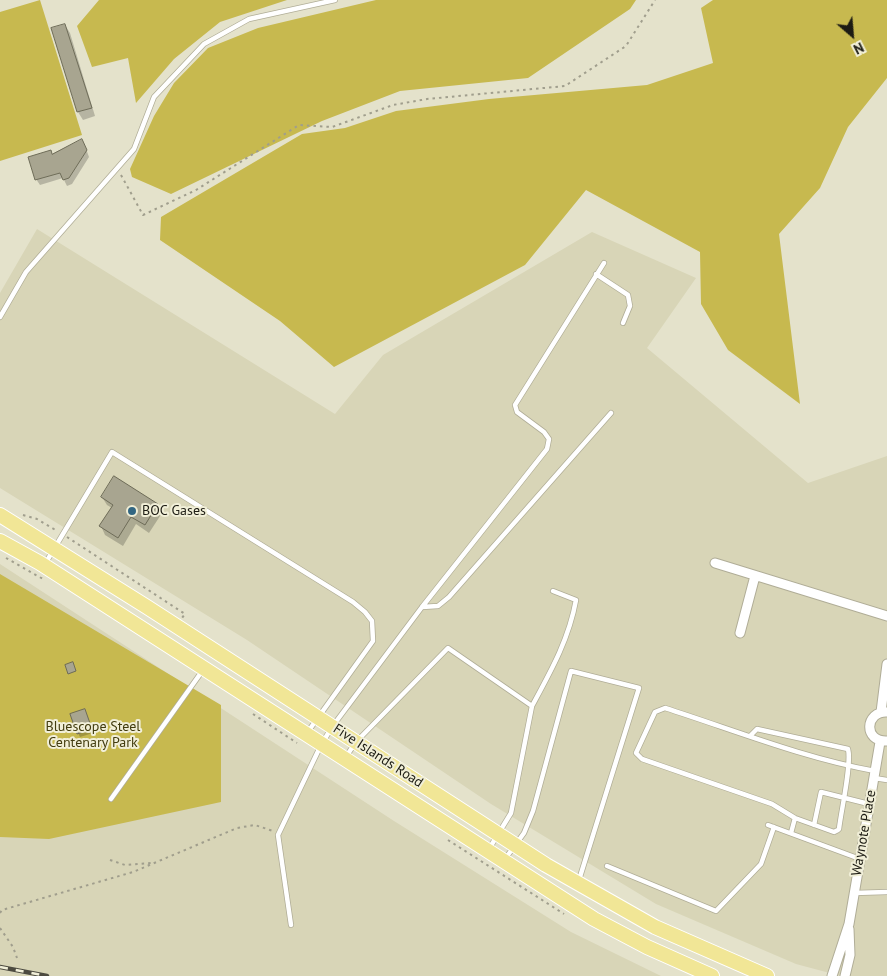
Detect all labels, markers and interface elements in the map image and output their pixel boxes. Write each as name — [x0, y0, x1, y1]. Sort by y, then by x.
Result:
north arrow — [827, 10, 877, 60]
text: N — [851, 38, 867, 58]
place label: BOC Gases — [142, 503, 206, 519]
marker: BOC Gases — [126, 505, 138, 517]
park label: Bluescope Steel Centenary Park — [46, 719, 140, 752]
street label: Five Islands Road — [330, 721, 426, 791]
street label: Waynote Place — [848, 789, 880, 877]

